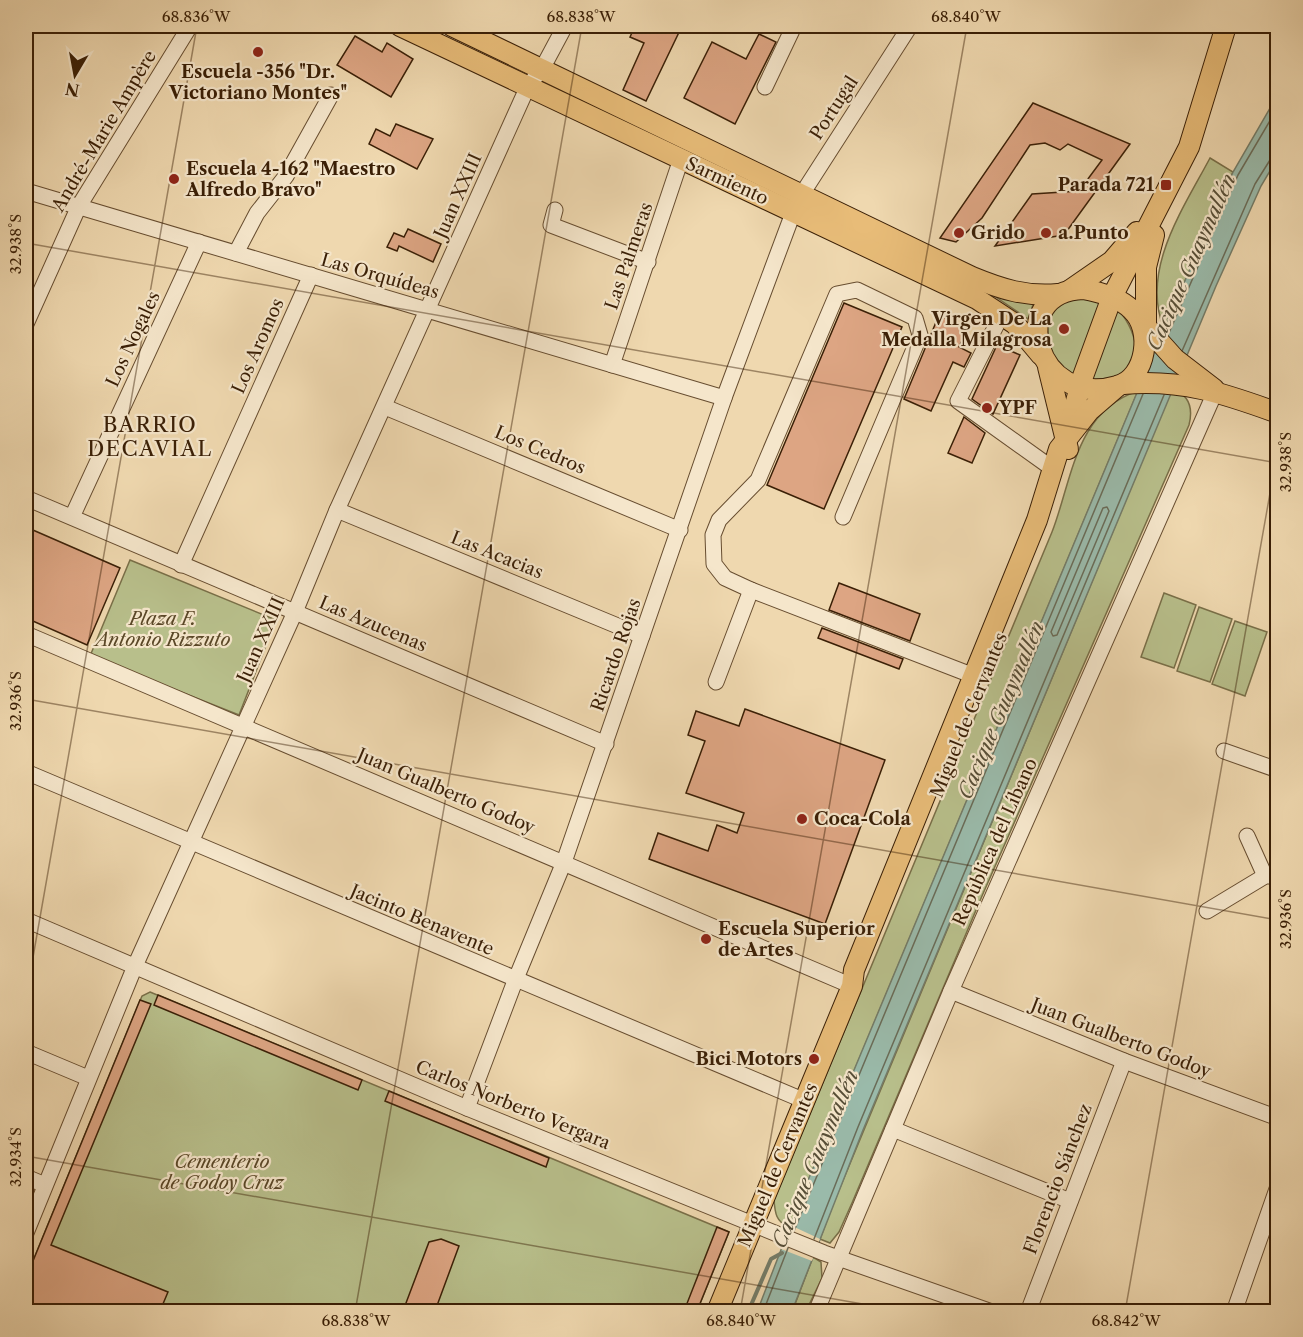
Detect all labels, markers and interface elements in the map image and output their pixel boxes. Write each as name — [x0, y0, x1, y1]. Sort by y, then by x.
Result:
text: 68.836°W — [162, 7, 231, 26]
text: 68.838°W — [546, 7, 616, 26]
text: 68.840°W — [931, 7, 1002, 26]
north arrow — [45, 45, 105, 105]
marker: Escuela -356 "Dr. Victoriano Montes" — [251, 45, 265, 59]
street label: André-Marie Ampère — [47, 46, 161, 217]
place label: Escuela -356 "Dr. Victoriano Montes" — [168, 61, 347, 104]
street label: Portugal — [805, 72, 863, 144]
text: N — [64, 79, 81, 101]
street label: Juan XXIII — [428, 150, 487, 245]
street label: Sarmiento — [682, 152, 772, 210]
place label: Escuela 4-162 "Maestro Alfredo Bravo" — [185, 158, 396, 201]
water label: Cacique Guaymallén — [1141, 170, 1241, 354]
marker: Escuela 4-162 "Maestro Alfredo Bravo" — [167, 172, 181, 186]
place label: Parada 721 — [1058, 174, 1154, 196]
marker: Parada 721 — [1159, 178, 1173, 192]
street label: Las Palmeras — [600, 199, 658, 313]
text: 32.938°S — [6, 214, 25, 274]
place label: Grido — [971, 222, 1025, 244]
place label: a.Punto — [1058, 222, 1129, 244]
marker: Grido — [952, 226, 966, 240]
marker: a.Punto — [1039, 226, 1053, 240]
street label: Las Orquídeas — [318, 249, 442, 303]
street label: Los Nogales — [101, 288, 165, 390]
street label: Los Aromos — [227, 295, 289, 397]
place label: Virgen De La Medalla Milagrosa — [881, 308, 1053, 351]
marker: Virgen De La Medalla Milagrosa — [1057, 322, 1071, 336]
place label: YPF — [998, 397, 1037, 419]
marker: YPF — [980, 401, 994, 415]
district label: BARRIO DECAVIAL — [87, 412, 213, 461]
street label: Los Cedros — [491, 421, 589, 479]
text: 32.938°S — [1276, 432, 1295, 492]
street label: Las Acacias — [448, 527, 546, 583]
street label: Las Azucenas — [316, 591, 430, 657]
street label: Juan XXIII — [231, 594, 290, 689]
street label: Ricardo Rojas — [586, 596, 646, 714]
park label: Plaza F. Antonio Rizzuto — [93, 608, 230, 651]
water label: Cacique Guaymallén — [953, 617, 1049, 803]
street label: Miguel de Cervantes — [926, 629, 1012, 801]
text: 32.936°S — [6, 671, 25, 731]
street label: Juan Gualberto Godoy — [351, 742, 539, 839]
street label: República del Líbano — [948, 755, 1042, 929]
place label: Coca-Cola — [814, 808, 911, 830]
marker: Coca-Cola — [795, 812, 809, 826]
street label: Jacinto Benavente — [344, 879, 497, 960]
text: 32.936°S — [1276, 889, 1295, 949]
place label: Escuela Superior de Artes — [718, 918, 875, 961]
marker: Escuela Superior de Artes — [699, 932, 713, 946]
street label: Juan Gualberto Godoy — [1025, 992, 1215, 1083]
place label: Bici Motors — [695, 1048, 802, 1070]
marker: Bici Motors — [807, 1052, 821, 1066]
street label: Carlos Norberto Vergara — [412, 1056, 614, 1154]
water label: Cacique Guaymallén — [767, 1066, 863, 1252]
street label: Miguel de Cervantes — [733, 1080, 823, 1250]
street label: Florencio Sánchez — [1019, 1101, 1097, 1257]
text: 32.934°S — [6, 1127, 25, 1187]
park label: Cementerio de Godoy Cruz — [160, 1151, 285, 1194]
text: 68.838°W — [321, 1311, 391, 1330]
text: 68.840°W — [706, 1311, 777, 1330]
text: 68.842°W — [1091, 1311, 1161, 1330]

